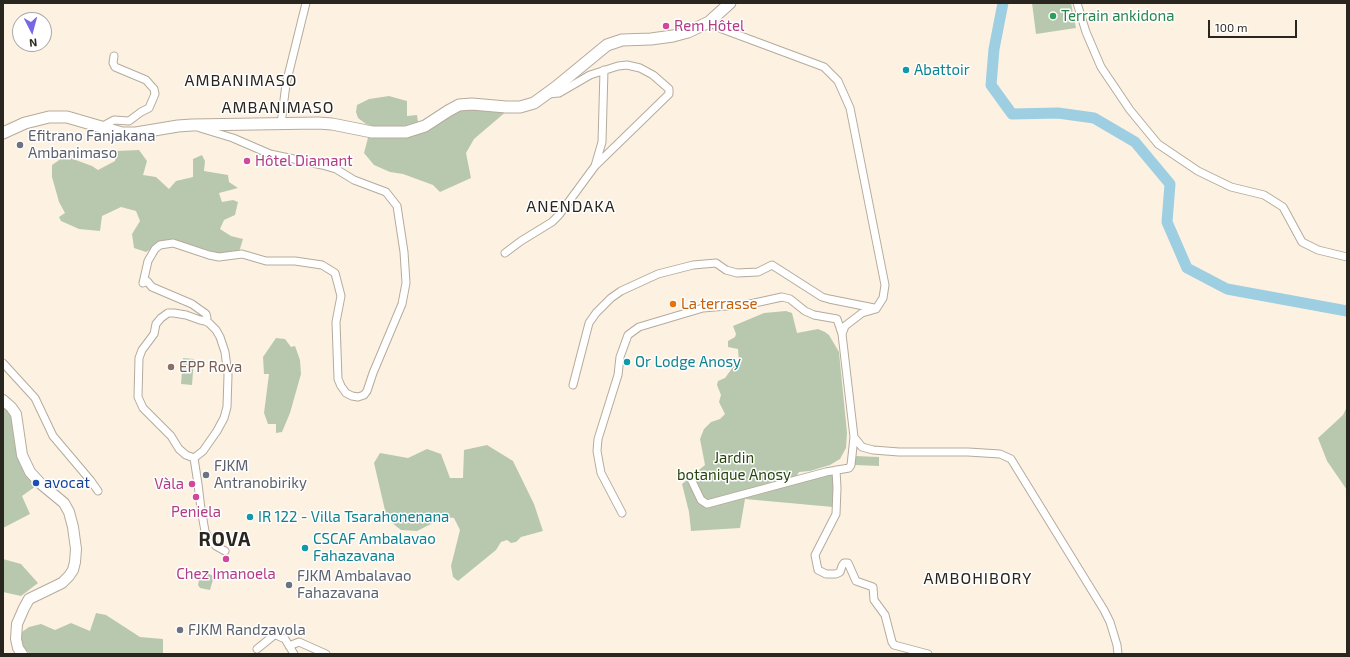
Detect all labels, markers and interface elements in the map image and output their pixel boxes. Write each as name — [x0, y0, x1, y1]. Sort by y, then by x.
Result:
place label: Terrain ankidona — [1061, 7, 1175, 25]
marker: Terrain ankidona — [1048, 11, 1058, 21]
north arrow — [12, 12, 52, 52]
scale bar — [1210, 12, 1299, 38]
place label: Rem Hôtel — [674, 17, 744, 35]
text: 100 m — [1215, 20, 1247, 34]
marker: Rem Hôtel — [661, 21, 671, 31]
text: N — [29, 37, 38, 50]
place label: Abattoir — [914, 61, 970, 79]
marker: Abattoir — [901, 65, 911, 75]
district label: AMBANIMASO — [185, 71, 297, 91]
district label: AMBANIMASO — [222, 98, 334, 118]
place label: Efitrano Fanjakana Ambanimaso — [28, 127, 156, 162]
marker: Efitrano Fanjakana Ambanimaso — [15, 140, 25, 150]
place label: Hôtel Diamant — [255, 152, 353, 170]
marker: Hôtel Diamant — [242, 156, 252, 166]
district label: ANENDAKA — [526, 197, 616, 217]
place label: La terrasse — [681, 295, 758, 313]
marker: La terrasse — [668, 299, 678, 309]
place label: Or Lodge Anosy — [635, 353, 741, 371]
marker: Or Lodge Anosy — [622, 357, 632, 367]
place label: EPP Rova — [179, 358, 242, 376]
marker: EPP Rova — [166, 362, 176, 372]
park label: Jardin botanique Anosy — [677, 449, 791, 484]
place label: FJKM Antranobiriky — [214, 457, 307, 492]
marker: FJKM Antranobiriky — [201, 470, 211, 480]
place label: avocat — [44, 474, 90, 492]
place label: Vàla — [154, 475, 184, 493]
marker: avocat — [31, 478, 41, 488]
marker: Vàla — [187, 479, 197, 489]
marker: Peniela — [191, 492, 201, 502]
place label: Peniela — [171, 503, 221, 521]
place label: IR 122 - Villa Tsarahonenana — [258, 508, 449, 526]
marker: IR 122 - Villa Tsarahonenana — [245, 512, 255, 522]
district label: ROVA — [198, 529, 252, 551]
place label: CSCAF Ambalavao Fahazavana — [313, 530, 436, 565]
marker: CSCAF Ambalavao Fahazavana — [300, 543, 310, 553]
marker: Chez Imanoela — [221, 554, 231, 564]
place label: Chez Imanoela — [176, 565, 276, 583]
place label: FJKM Ambalavao Fahazavana — [297, 567, 411, 602]
district label: AMBOHIBORY — [924, 569, 1032, 589]
marker: FJKM Ambalavao Fahazavana — [284, 580, 294, 590]
place label: FJKM Randzavola — [188, 621, 306, 639]
marker: FJKM Randzavola — [175, 625, 185, 635]

